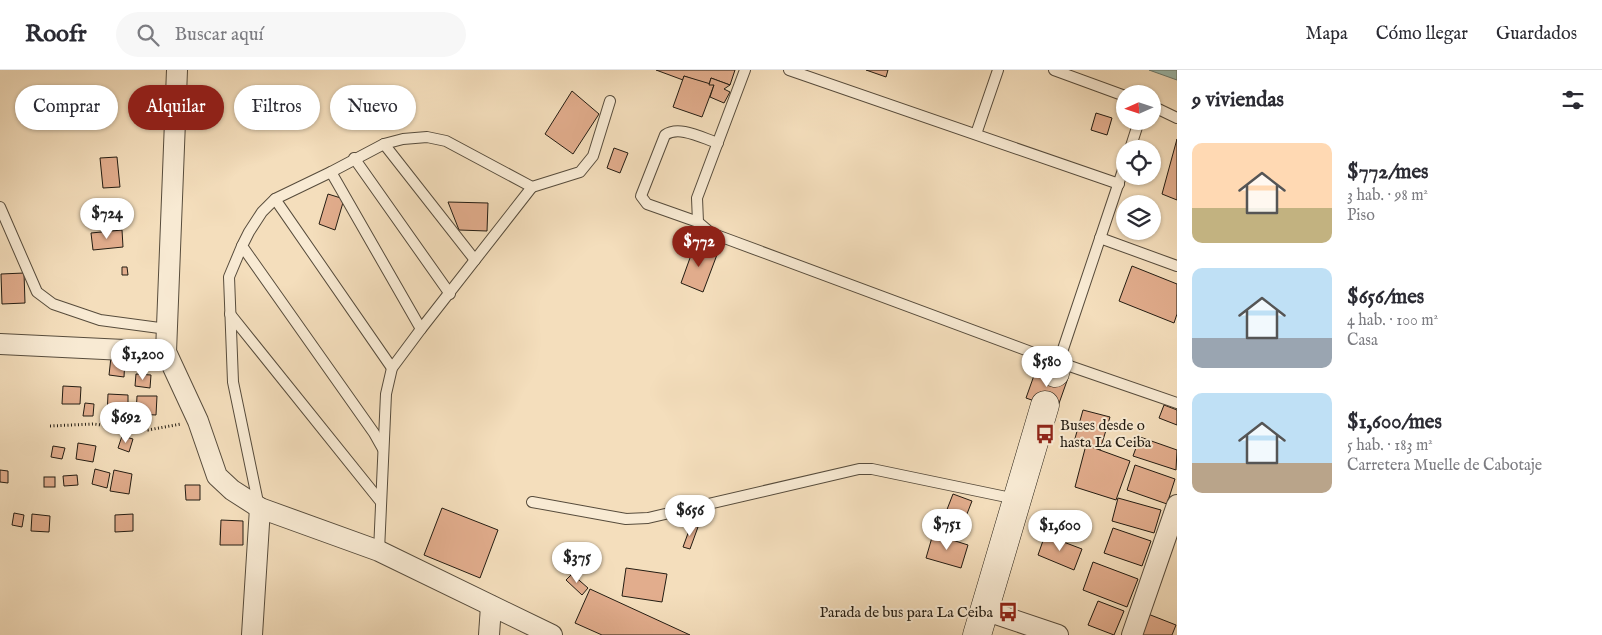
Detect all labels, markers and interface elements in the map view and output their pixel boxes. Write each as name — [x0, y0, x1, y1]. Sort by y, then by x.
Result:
search box — [116, 12, 466, 57]
text: Roofr — [25, 19, 86, 50]
icon: search — [134, 21, 162, 49]
text: Buscar aquí — [174, 23, 264, 47]
text: Mapa — [1305, 23, 1348, 46]
text: Cómo llegar — [1376, 23, 1468, 46]
text: Guardados — [1496, 23, 1577, 46]
chip: Comprar — [15, 85, 118, 130]
chip: Alquilar — [128, 85, 224, 130]
chip: Filtros — [234, 85, 320, 130]
chip: Nuevo — [330, 85, 416, 130]
north arrow — [1116, 85, 1161, 130]
map controls — [1116, 85, 1161, 240]
icon: filters — [1559, 86, 1587, 114]
text: 9 viviendas — [1192, 87, 1284, 114]
button: locate — [1116, 140, 1161, 185]
text: $772/mes — [1347, 159, 1428, 186]
icon: home — [1232, 163, 1292, 223]
text: 3 hab. · 98 m² — [1347, 186, 1428, 206]
button: layers — [1116, 195, 1161, 240]
pin: $724 — [77, 198, 137, 240]
text: $724 — [91, 204, 123, 224]
text: Piso — [1347, 206, 1375, 226]
pin: $772 — [669, 226, 729, 268]
text: $772 — [683, 232, 715, 252]
text: $656/mes — [1347, 284, 1424, 311]
icon: home — [1232, 288, 1292, 348]
text: 4 hab. · 100 m² — [1347, 311, 1438, 331]
text: Casa — [1347, 331, 1378, 351]
pin: $1,200 — [102, 338, 184, 381]
text: $1,200 — [122, 345, 164, 365]
pin: $580 — [1017, 346, 1077, 388]
text: $580 — [1033, 352, 1061, 372]
pin: $692 — [96, 402, 156, 444]
text: $692 — [111, 408, 141, 428]
text: $1,600/mes — [1347, 409, 1442, 436]
icon: home — [1232, 413, 1292, 473]
place label: Buses desde o hasta La Ceiba — [1060, 416, 1152, 452]
bus stop icon: Buses desde o hasta La Ceiba — [1034, 423, 1056, 445]
text: 5 hab. · 183 m² — [1347, 436, 1433, 456]
text: Carretera Muelle de Cabotaje — [1347, 456, 1542, 476]
pin: $656 — [660, 494, 720, 537]
text: $656 — [676, 501, 704, 521]
pin: $751 — [917, 508, 977, 551]
pin: $1,600 — [1019, 510, 1101, 552]
text: $751 — [933, 515, 961, 535]
text: $1,600 — [1039, 516, 1081, 536]
pin: $375 — [547, 542, 607, 584]
text: $375 — [563, 548, 591, 568]
bus stop icon: Parada de bus para La Ceiba — [997, 601, 1019, 623]
place label: Parada de bus para La Ceiba — [819, 603, 994, 622]

